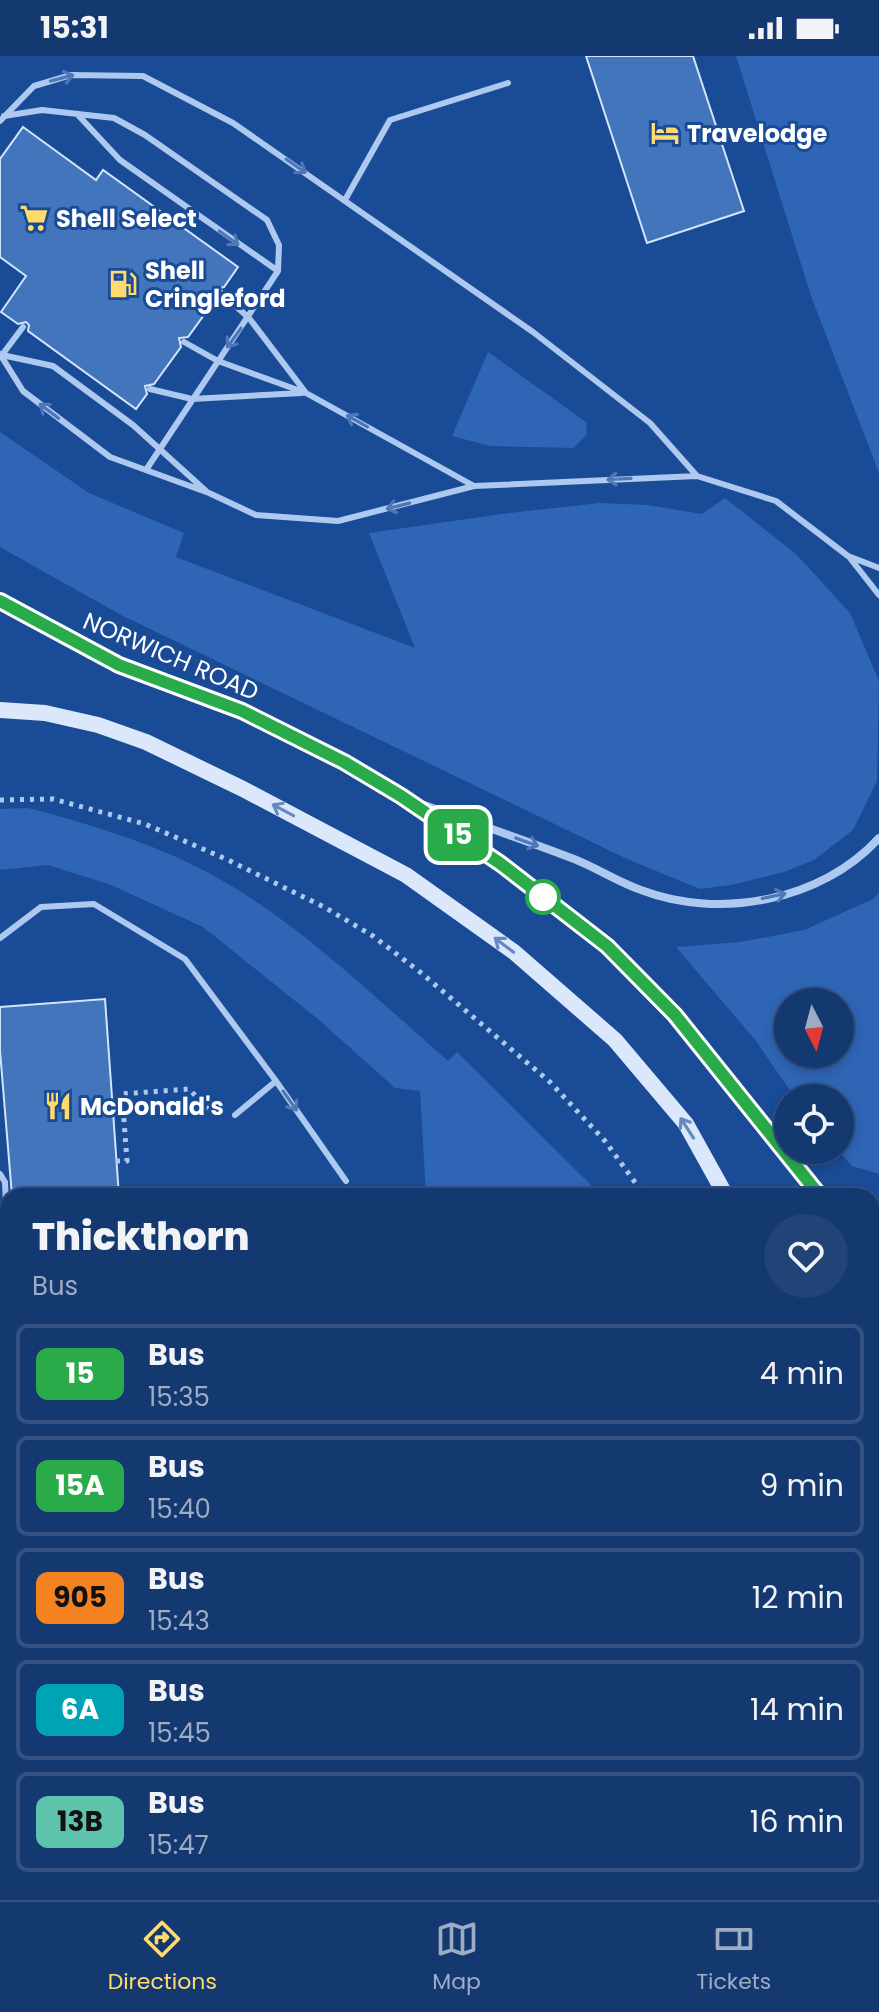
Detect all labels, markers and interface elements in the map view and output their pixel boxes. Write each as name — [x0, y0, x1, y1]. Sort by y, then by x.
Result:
text: 15:31 — [40, 6, 109, 49]
one-way arrow — [48, 70, 74, 85]
place label: Travelodge — [687, 117, 828, 150]
hotel icon: Travelodge — [650, 118, 680, 148]
one-way arrow — [285, 158, 307, 174]
place label: Shell Select — [56, 202, 197, 235]
supermarket icon: Shell Select — [19, 203, 49, 233]
one-way arrow — [218, 229, 239, 246]
place label: Shell Cringleford — [145, 254, 285, 315]
fuel station icon: Shell Cringleford — [108, 269, 138, 299]
one-way arrow — [226, 327, 242, 349]
one-way arrow — [39, 402, 60, 419]
one-way arrow — [345, 413, 369, 428]
one-way arrow — [606, 472, 633, 487]
one-way arrow — [386, 499, 412, 514]
street label: NORWICH ROAD — [78, 604, 264, 708]
one-way arrow — [272, 801, 295, 817]
line badge: 15 — [422, 809, 494, 861]
text: 15 — [444, 815, 472, 854]
one-way arrow — [514, 836, 539, 850]
unlabelled marker — [526, 880, 560, 914]
one-way arrow — [761, 888, 787, 903]
one-way arrow — [494, 937, 515, 954]
north arrow — [774, 988, 854, 1068]
map controls — [774, 988, 854, 1164]
button: locate — [774, 1084, 854, 1164]
one-way arrow — [282, 1089, 298, 1111]
place label: McDonald's — [80, 1090, 224, 1123]
restaurant icon: McDonald's — [43, 1091, 73, 1121]
one-way arrow — [679, 1118, 696, 1140]
text: Thickthorn — [32, 1210, 250, 1263]
button: heart — [764, 1214, 848, 1298]
text: Bus — [32, 1268, 78, 1304]
text: Bus — [148, 1333, 205, 1376]
text: 4 min — [760, 1352, 844, 1395]
text: 15 — [66, 1354, 94, 1393]
text: 15:35 — [148, 1379, 210, 1415]
text: Bus — [148, 1445, 205, 1488]
text: 9 min — [760, 1464, 844, 1507]
text: 15A — [55, 1466, 105, 1505]
text: 15:40 — [148, 1491, 211, 1527]
text: Bus — [148, 1557, 205, 1600]
text: 12 min — [752, 1576, 844, 1619]
text: 905 — [53, 1578, 107, 1617]
text: 15:43 — [148, 1603, 210, 1639]
text: Bus — [148, 1669, 205, 1712]
text: 14 min — [750, 1688, 844, 1731]
text: 6A — [61, 1690, 99, 1729]
text: 15:45 — [148, 1715, 211, 1751]
text: Bus — [148, 1781, 205, 1824]
text: 16 min — [750, 1800, 844, 1843]
text: 13B — [57, 1802, 103, 1841]
text: 15:47 — [148, 1827, 209, 1863]
tab: Directions — [108, 1917, 217, 1998]
tab: Map — [432, 1917, 481, 1998]
tab: Tickets — [696, 1917, 771, 1998]

